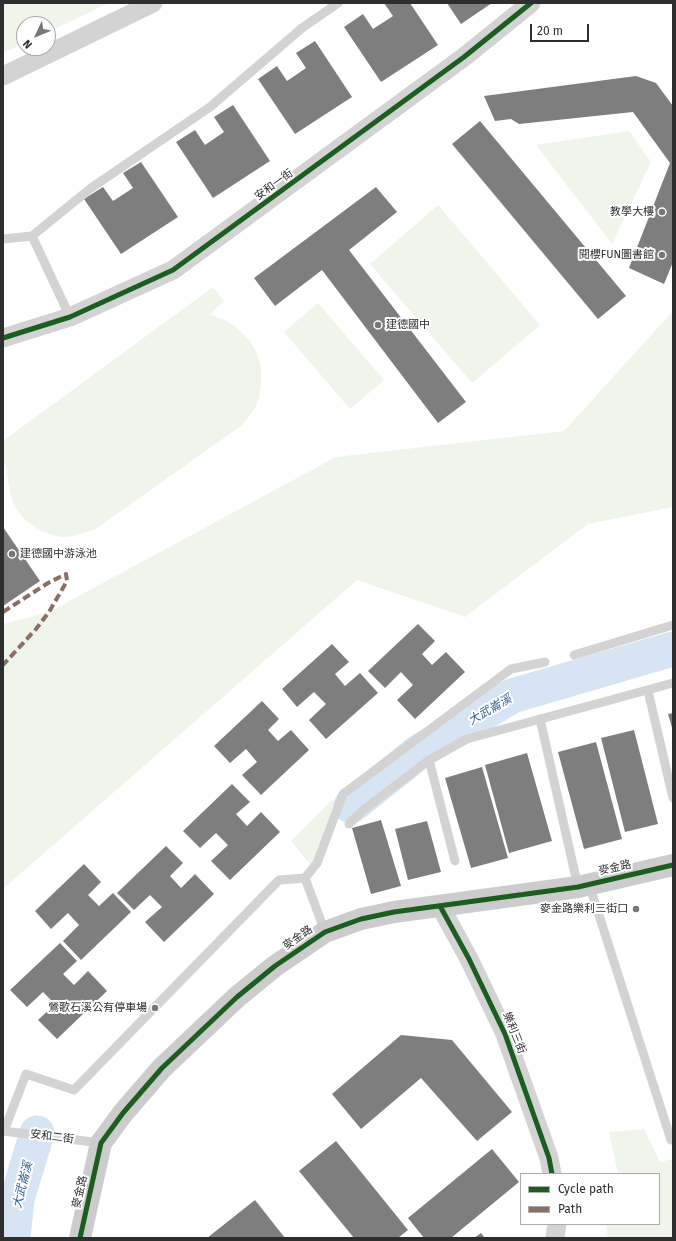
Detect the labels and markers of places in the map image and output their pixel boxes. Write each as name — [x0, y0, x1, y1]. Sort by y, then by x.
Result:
place label: 教學大樓 — [610, 205, 654, 219]
marker: 教學大樓 — [657, 207, 667, 217]
place label: 閱櫻FUN圖書館 — [579, 248, 654, 262]
marker: 閱櫻FUN圖書館 — [657, 250, 667, 260]
place label: 建德國中 — [386, 318, 430, 332]
marker: 建德國中 — [373, 320, 383, 330]
place label: 建德國中游泳池 — [20, 547, 97, 561]
marker: 建德國中游泳池 — [7, 549, 17, 559]
place label: 麥金路樂利三街口 — [540, 902, 628, 916]
marker: 麥金路樂利三街口 — [631, 904, 641, 914]
place label: 鶯歌石溪公有停車場 — [48, 1001, 147, 1015]
marker: 鶯歌石溪公有停車場 — [150, 1003, 160, 1013]

